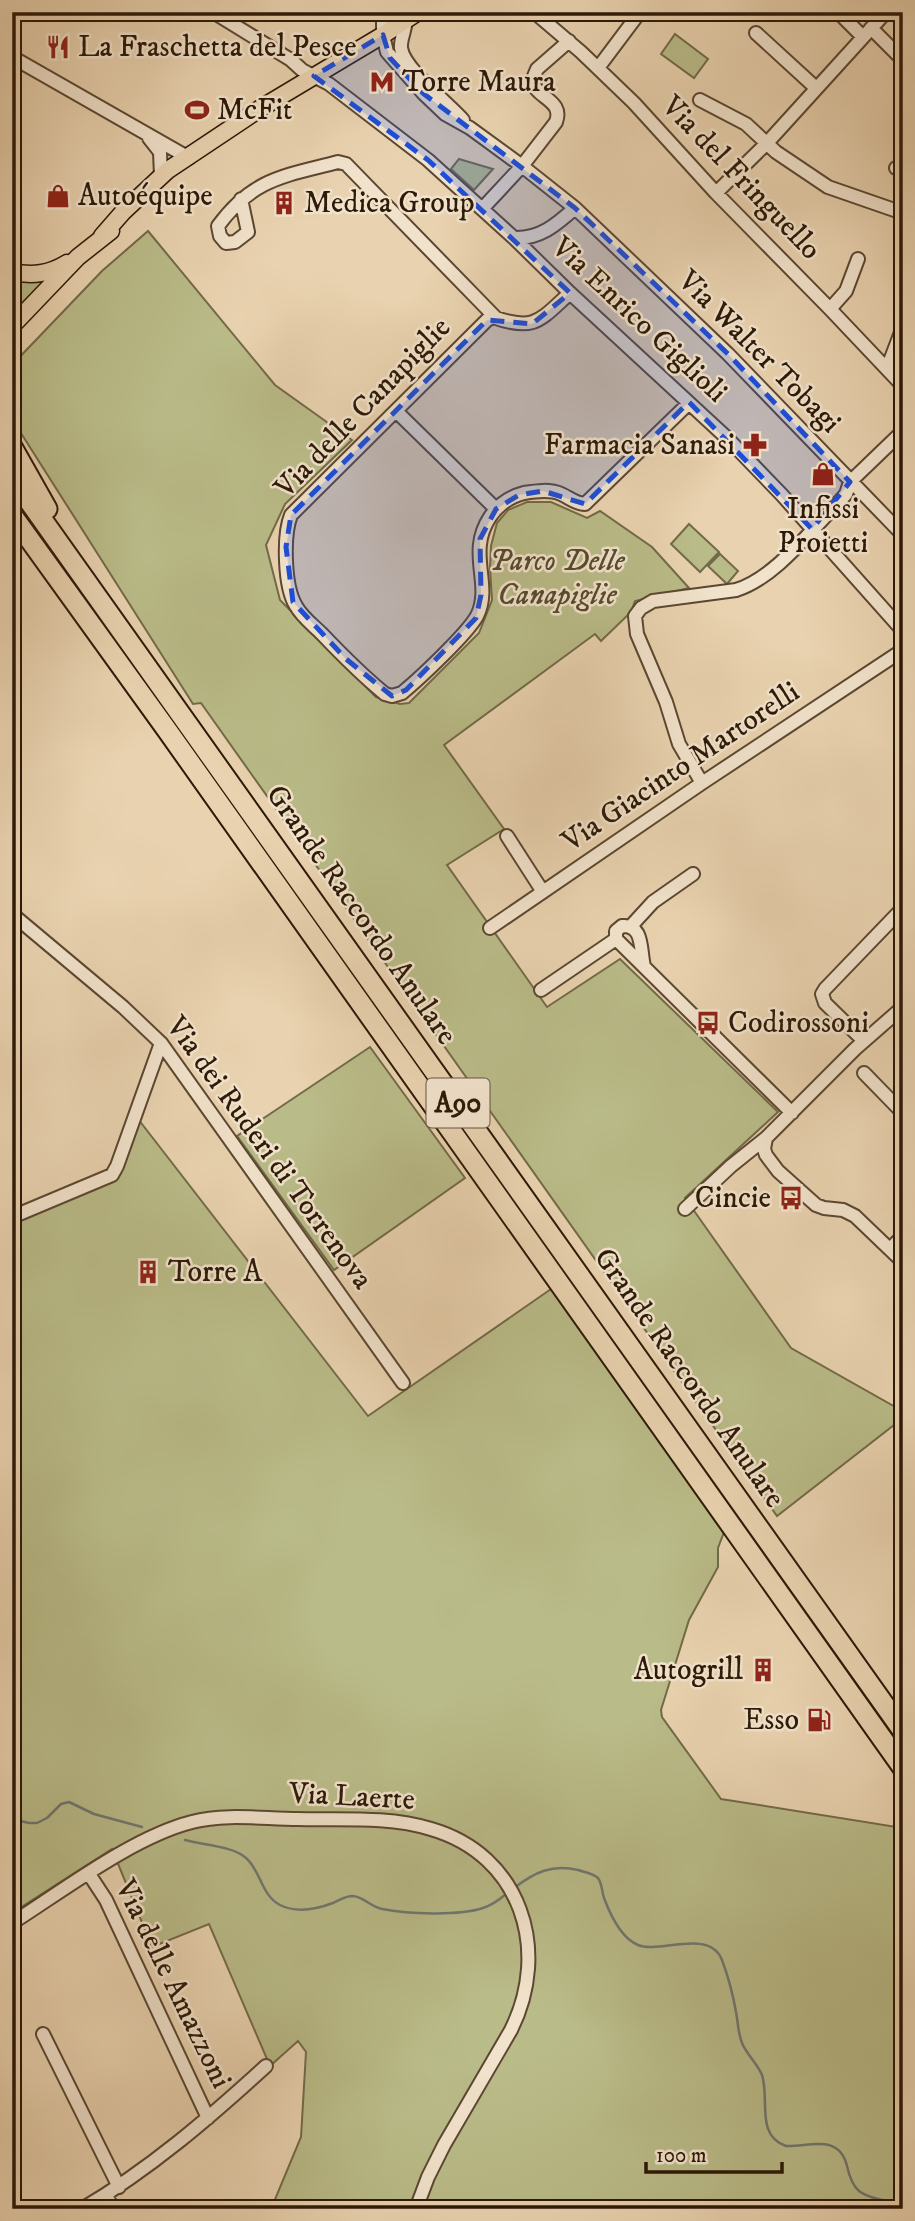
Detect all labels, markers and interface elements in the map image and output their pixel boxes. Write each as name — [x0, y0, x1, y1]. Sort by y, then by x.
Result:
place label: La Fraschetta del Pesce — [78, 29, 357, 66]
restaurant icon: La Fraschetta del Pesce — [44, 33, 72, 61]
place label: Torre Maura — [402, 64, 556, 101]
metro station icon: Torre Maura — [368, 68, 396, 96]
street label: Via del Fringuello — [653, 87, 829, 268]
place label: McFit — [217, 92, 292, 129]
sports icon: McFit — [183, 96, 211, 124]
place label: Autoéquipe — [78, 178, 213, 215]
shop icon: Autoéquipe — [44, 182, 72, 210]
place label: Medica Group — [304, 185, 475, 222]
building icon: Medica Group — [270, 189, 298, 217]
street label: Via Enrico Giglioli — [543, 228, 735, 411]
street label: Via Walter Tobagi — [669, 262, 848, 441]
street label: Via delle Canapiglie — [267, 310, 459, 507]
place label: Farmacia Sanasi — [544, 427, 735, 464]
pharmacy icon: Farmacia Sanasi — [741, 431, 769, 459]
shop icon: Infissi Proietti — [809, 460, 837, 488]
place label: Infissi Proietti — [778, 491, 868, 562]
park label: Parco Delle Canapiglie — [489, 543, 625, 614]
street label: Via Giacinto Martorelli — [554, 674, 807, 861]
street label: Grande Raccordo Anulare — [257, 778, 465, 1052]
place label: Codirossoni — [728, 1005, 869, 1042]
street label: Via dei Ruderi di Torrenova — [157, 1008, 381, 1297]
bus stop icon: Codirossoni — [694, 1009, 722, 1037]
road number: A90 — [426, 1078, 490, 1128]
place label: Cincie — [695, 1180, 771, 1217]
bus stop icon: Cincie — [777, 1184, 805, 1212]
street label: Grande Raccordo Anulare — [585, 1241, 793, 1515]
place label: Torre A — [168, 1254, 263, 1291]
building icon: Torre A — [134, 1258, 162, 1286]
place label: Autogrill — [634, 1652, 743, 1689]
building icon: Autogrill — [749, 1656, 777, 1684]
place label: Esso — [743, 1702, 799, 1739]
fuel station icon: Esso — [805, 1706, 833, 1734]
street label: Via Laerte — [287, 1775, 416, 1819]
street label: Via delle Amazzoni — [106, 1872, 240, 2095]
scale bar — [646, 2130, 782, 2174]
text: 100 m — [656, 2143, 707, 2169]

